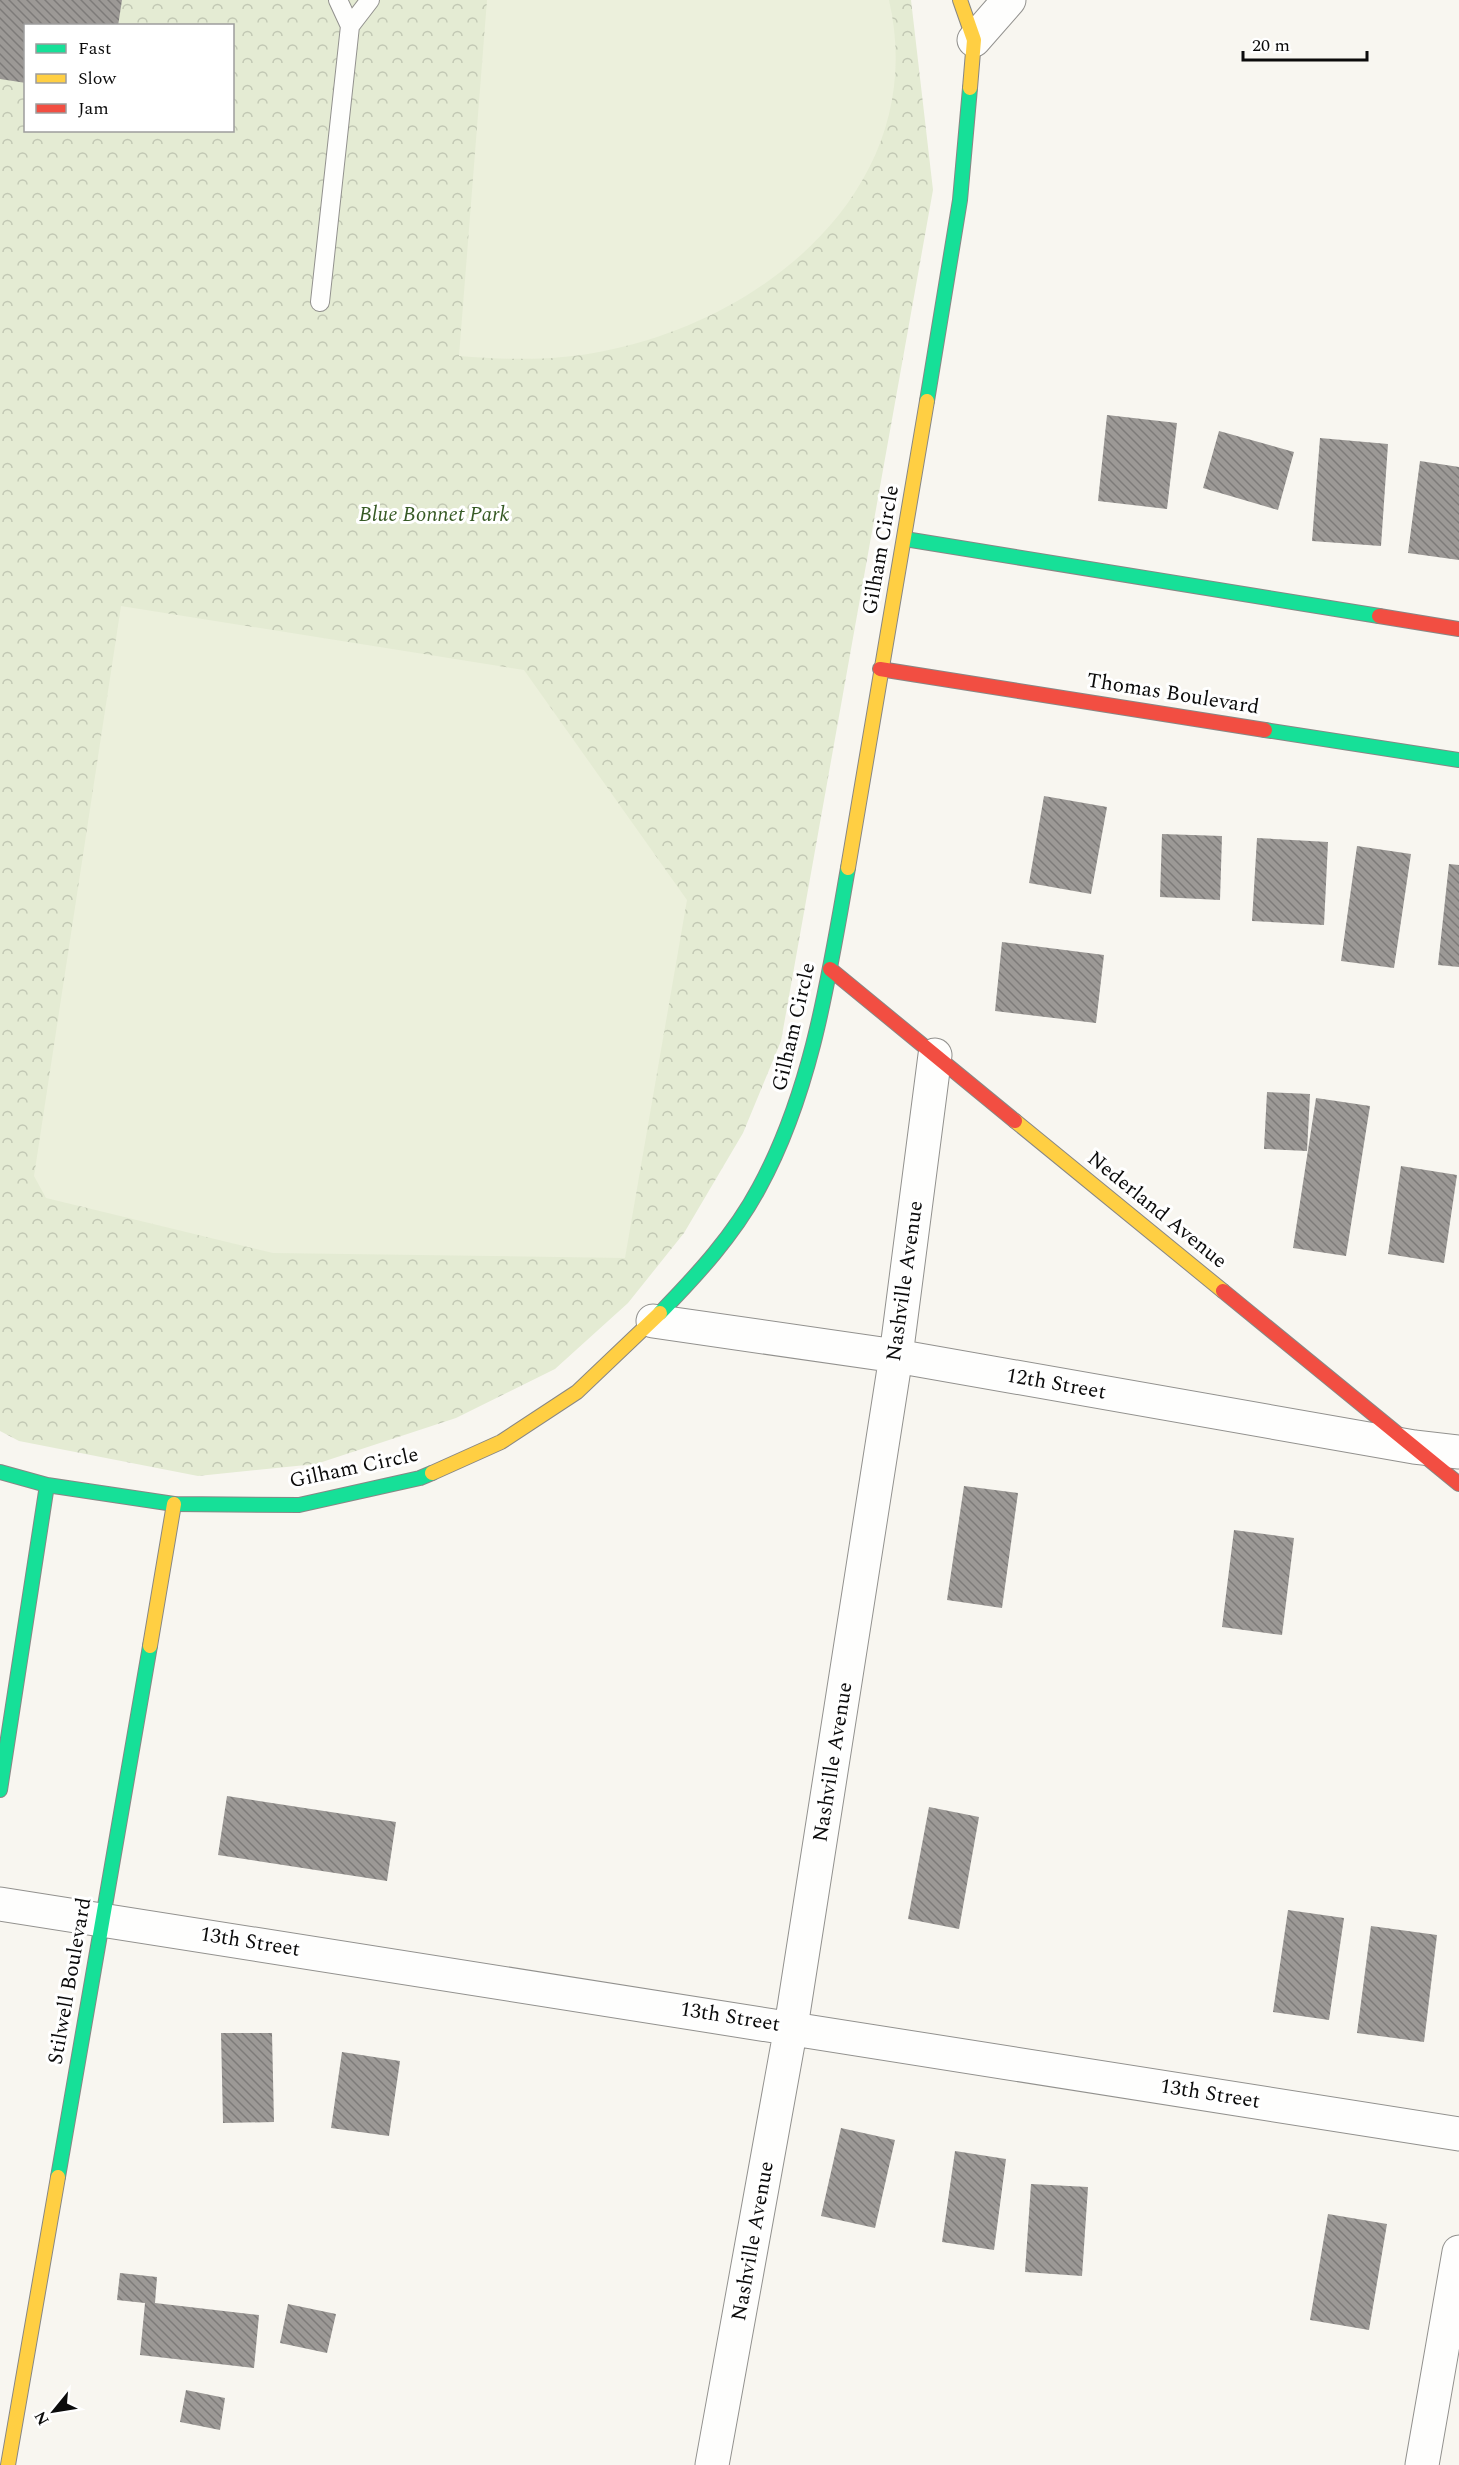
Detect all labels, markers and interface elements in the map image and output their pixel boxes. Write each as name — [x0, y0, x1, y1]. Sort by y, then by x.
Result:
legend — [24, 24, 234, 132]
scale bar — [1243, 24, 1368, 62]
text: 20 m — [1252, 32, 1290, 59]
text: Fast — [78, 35, 111, 62]
text: Slow — [78, 65, 117, 92]
text: Jam — [78, 95, 109, 122]
street label: Gilham Circle — [854, 483, 908, 617]
park label: Blue Bonnet Park — [359, 499, 509, 531]
street label: Thomas Boulevard — [1084, 665, 1262, 723]
street label: Gilham Circle — [764, 960, 824, 1094]
street label: Nederland Avenue — [1080, 1143, 1234, 1277]
street label: Nashville Avenue — [878, 1199, 932, 1363]
street label: 12th Street — [1003, 1359, 1109, 1409]
street label: Gilham Circle — [287, 1439, 421, 1497]
street label: Nashville Avenue — [805, 1680, 861, 1844]
street label: Stilwell Boulevard — [40, 1895, 100, 2067]
street label: 13th Street — [198, 1918, 302, 1966]
street label: 13th Street — [678, 1993, 782, 2041]
street label: 13th Street — [1158, 2070, 1262, 2118]
street label: Nashville Avenue — [723, 2159, 783, 2323]
north arrow — [24, 2381, 84, 2441]
text: N — [28, 2406, 56, 2430]

